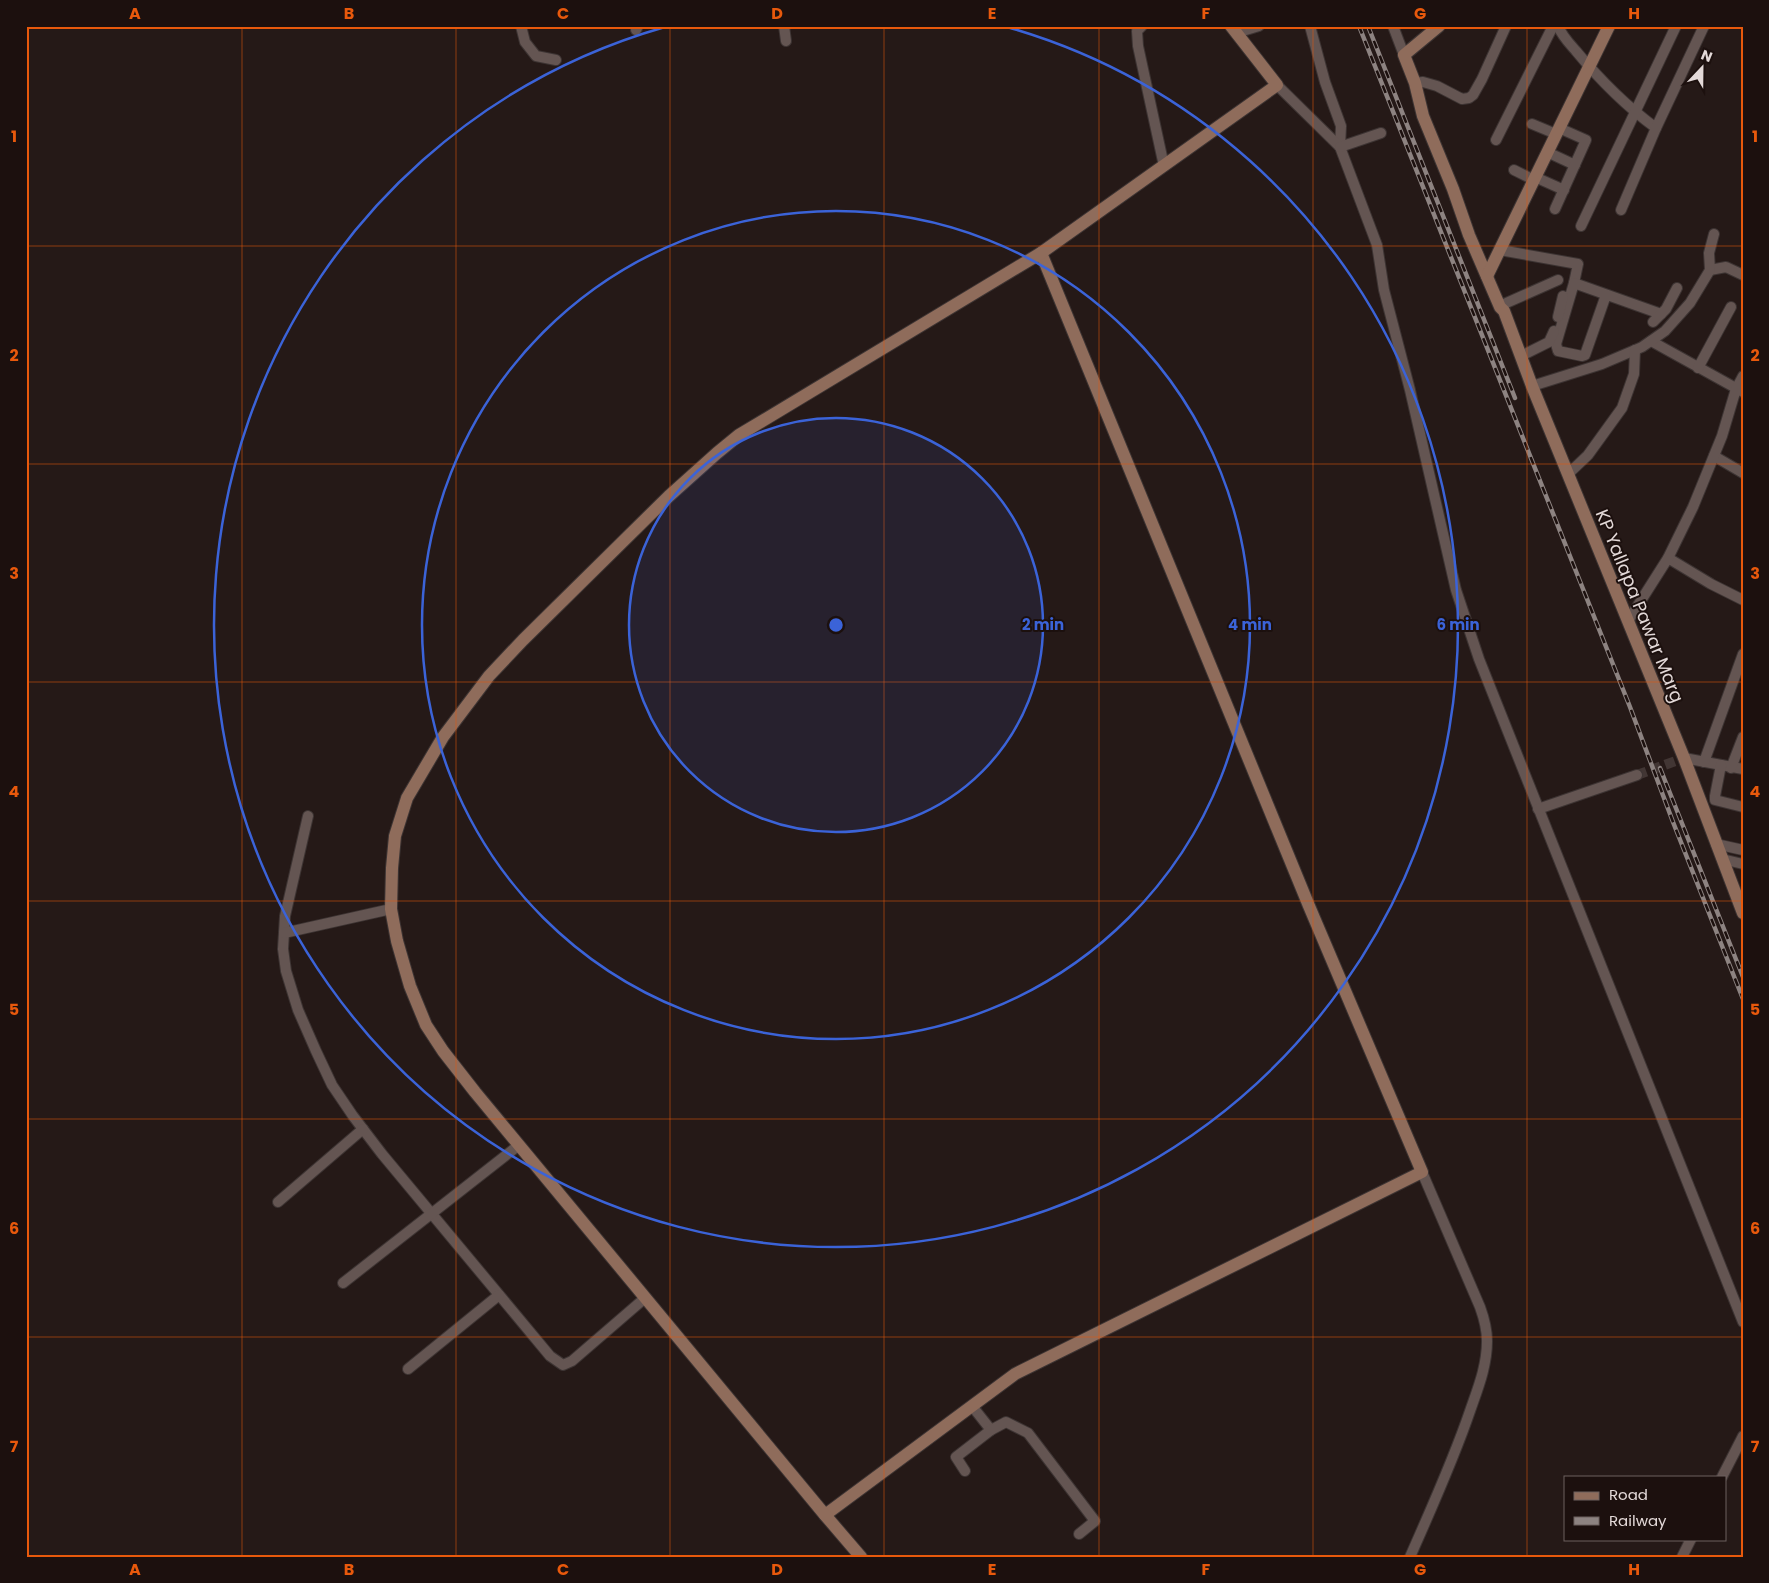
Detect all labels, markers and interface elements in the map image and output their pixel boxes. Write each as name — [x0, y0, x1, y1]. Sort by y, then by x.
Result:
text: A — [129, 2, 141, 25]
text: B — [344, 2, 354, 25]
text: C — [557, 2, 569, 25]
text: D — [771, 2, 783, 25]
text: E — [988, 2, 996, 25]
text: F — [1202, 2, 1211, 25]
text: G — [1414, 2, 1426, 25]
text: H — [1628, 2, 1640, 25]
north arrow — [1676, 42, 1726, 92]
text: N — [1698, 45, 1715, 67]
text: 1 — [11, 125, 17, 148]
text: 1 — [1752, 125, 1758, 148]
text: 2 — [9, 344, 19, 367]
text: 2 — [1750, 344, 1760, 367]
street label: KP Yallapa Pawar Marg — [1590, 506, 1690, 706]
text: 3 — [9, 562, 19, 585]
text: 3 — [1750, 562, 1760, 585]
text: 2 min — [1022, 614, 1064, 635]
text: 4 min — [1228, 614, 1272, 635]
text: 6 min — [1436, 614, 1480, 635]
centre of rings — [827, 616, 845, 634]
text: 4 — [9, 780, 20, 803]
text: 4 — [1750, 780, 1761, 803]
text: 5 — [9, 998, 19, 1021]
text: 5 — [1750, 998, 1760, 1021]
text: 6 — [9, 1217, 19, 1240]
text: 6 — [1750, 1217, 1760, 1240]
text: 7 — [10, 1435, 19, 1458]
text: 7 — [1751, 1435, 1760, 1458]
legend — [1564, 1476, 1726, 1540]
text: Road — [1609, 1484, 1648, 1505]
text: Railway — [1609, 1510, 1667, 1531]
text: A — [129, 1558, 141, 1581]
text: B — [344, 1558, 354, 1581]
text: C — [557, 1558, 569, 1581]
text: D — [771, 1558, 783, 1581]
text: E — [988, 1558, 996, 1581]
text: F — [1202, 1558, 1211, 1581]
text: G — [1414, 1558, 1426, 1581]
text: H — [1628, 1558, 1640, 1581]

